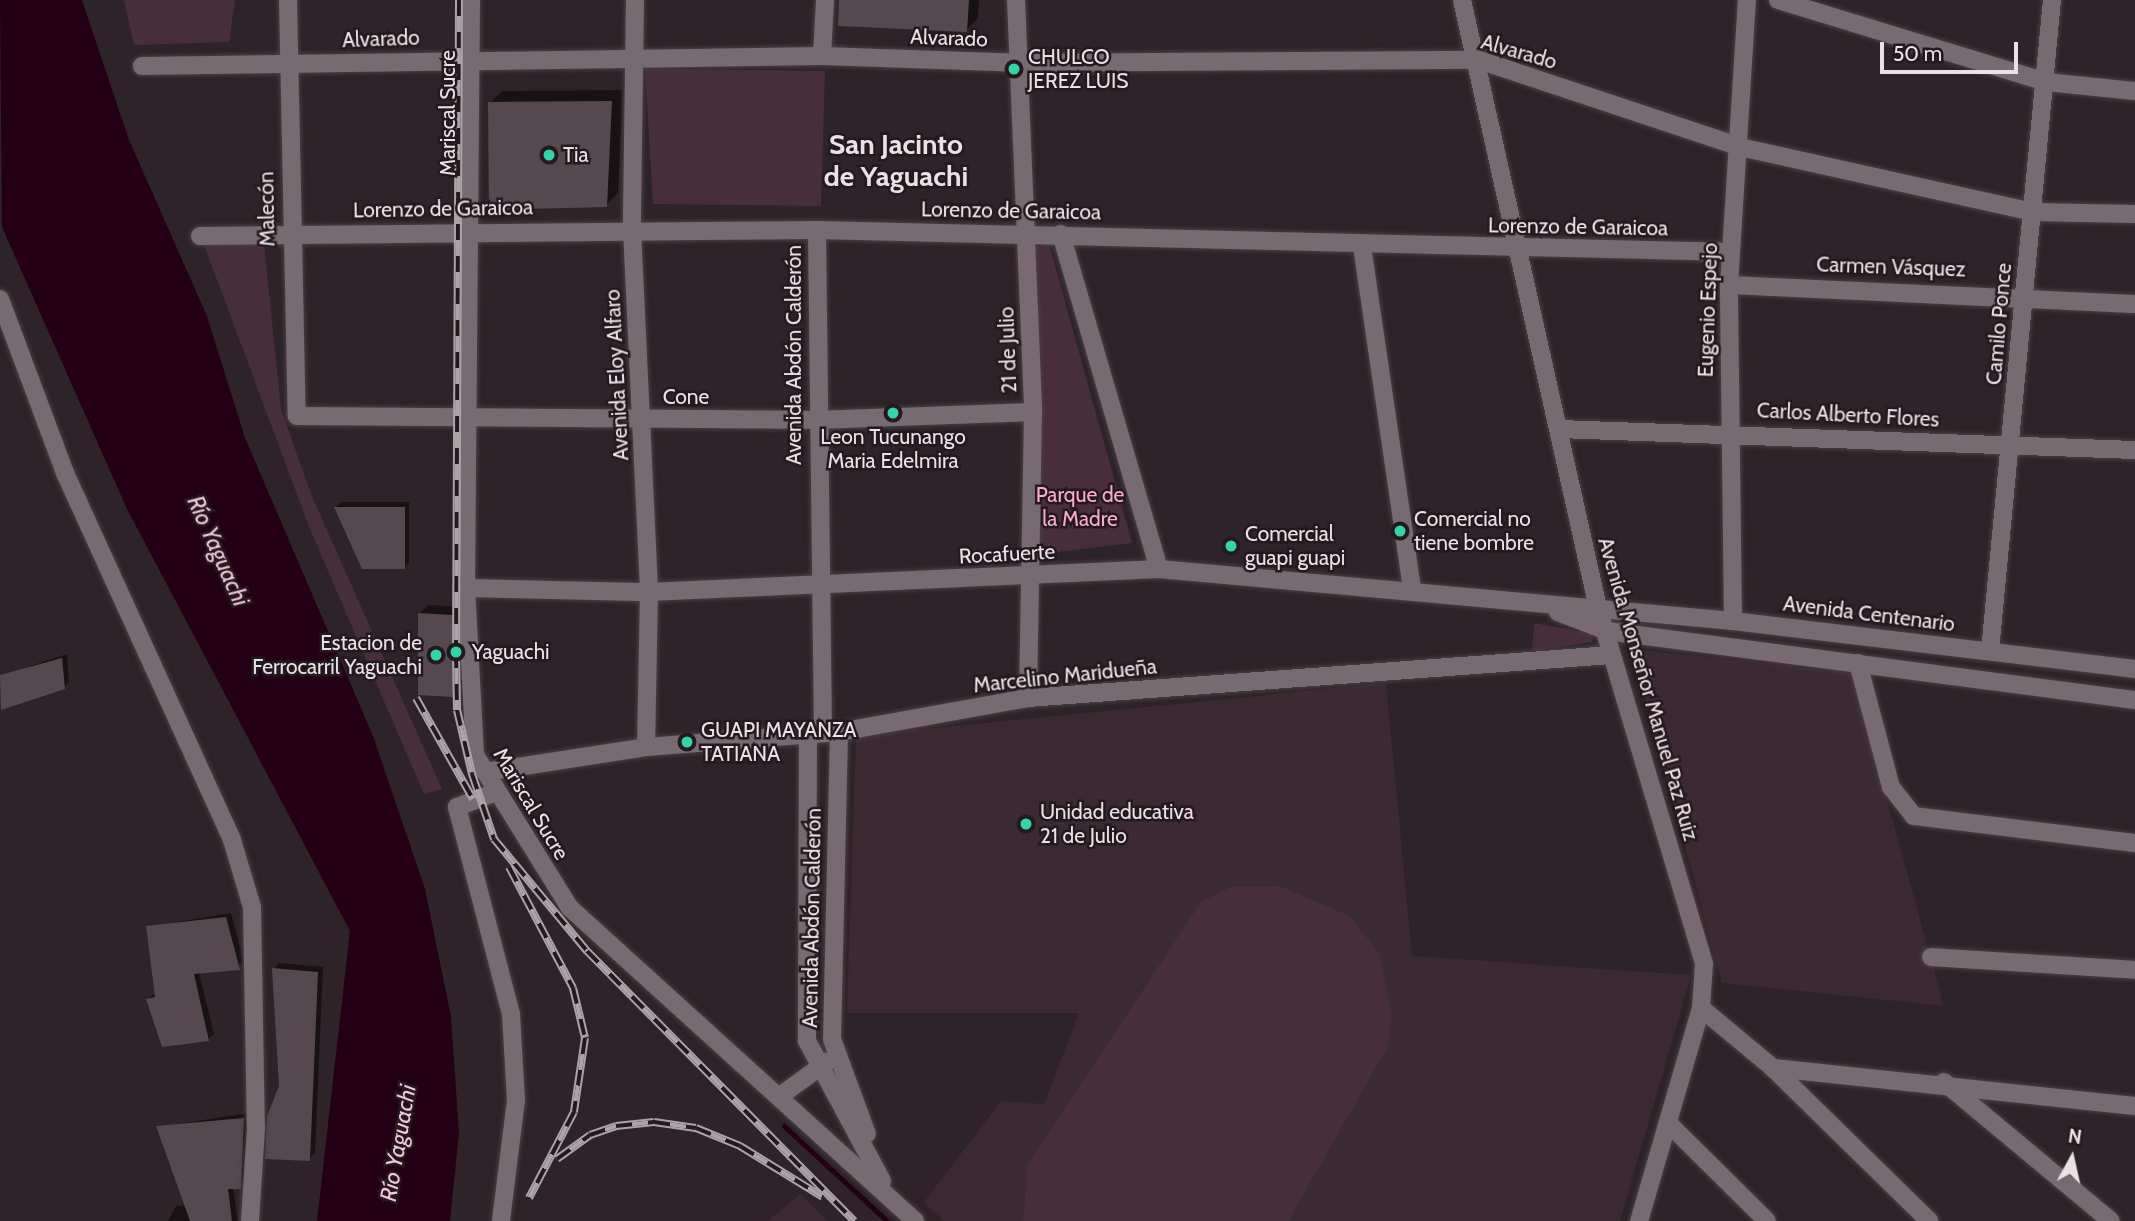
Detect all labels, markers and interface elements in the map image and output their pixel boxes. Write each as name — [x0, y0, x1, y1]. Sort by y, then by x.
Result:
street label: Alvarado — [910, 24, 988, 52]
street label: Alvarado — [342, 25, 420, 53]
scale bar — [1883, 28, 2021, 72]
street label: Alvarado — [1478, 29, 1560, 75]
text: 50 m — [1893, 41, 1942, 66]
place label: CHULCO JEREZ LUIS — [1028, 44, 1129, 94]
street label: Mariscal Sucre — [435, 50, 461, 176]
marker: CHULCO JEREZ LUIS — [1006, 61, 1022, 77]
district label: San Jacinto de Yaguachi — [824, 127, 968, 193]
place label: Tia — [563, 142, 589, 168]
marker: Tia — [541, 147, 557, 163]
street label: Malecón — [254, 171, 280, 247]
street label: Lorenzo de Garaicoa — [353, 195, 533, 223]
street label: Lorenzo de Garaicoa — [921, 197, 1101, 225]
street label: Lorenzo de Garaicoa — [1488, 213, 1668, 241]
street label: Eugenio Espejo — [1693, 242, 1723, 378]
street label: Avenida Abdón Calderón — [781, 245, 807, 465]
street label: Carmen Vásquez — [1816, 252, 1966, 282]
street label: Camilo Ponce — [1981, 262, 2017, 386]
street label: Avenida Eloy Alfaro — [600, 289, 634, 461]
street label: 21 de Julio — [994, 306, 1022, 394]
street label: Cone — [663, 384, 709, 410]
street label: Carlos Alberto Flores — [1756, 398, 1940, 432]
marker: Leon Tucunango Maria Edelmira — [885, 405, 901, 421]
place label: Leon Tucunango Maria Edelmira — [820, 424, 966, 474]
park label: Parque de la Madre — [1036, 482, 1124, 532]
water label: Río Yaguachi — [181, 491, 255, 611]
place label: Comercial no tiene bombre — [1414, 506, 1534, 556]
place label: Comercial guapi guapi — [1245, 521, 1345, 571]
marker: Comercial no tiene bombre — [1392, 523, 1408, 539]
street label: Avenida Monseñor Manuel Paz Ruiz — [1593, 534, 1703, 844]
marker: Comercial guapi guapi — [1223, 538, 1239, 554]
street label: Rocafuerte — [958, 539, 1056, 569]
street label: Avenida Centenario — [1782, 591, 1956, 637]
place label: Estacion de Ferrocarril Yaguachi — [252, 630, 422, 680]
place label: Yaguachi — [472, 639, 549, 665]
marker: Yaguachi — [446, 642, 466, 662]
marker: Estacion de Ferrocarril Yaguachi — [428, 647, 444, 663]
street label: Marcelino Maridueña — [972, 654, 1158, 698]
place label: GUAPI MAYANZA TATIANA — [701, 717, 856, 767]
marker: GUAPI MAYANZA TATIANA — [679, 734, 695, 750]
street label: Mariscal Sucre — [488, 744, 574, 864]
place label: Unidad educativa 21 de Julio — [1040, 799, 1194, 849]
street label: Avenida Abdón Calderón — [797, 808, 827, 1028]
marker: Unidad educativa 21 de Julio — [1018, 816, 1034, 832]
water label: Río Yaguachi — [374, 1082, 422, 1204]
north arrow — [2037, 1123, 2107, 1193]
text: N — [2067, 1124, 2083, 1149]

